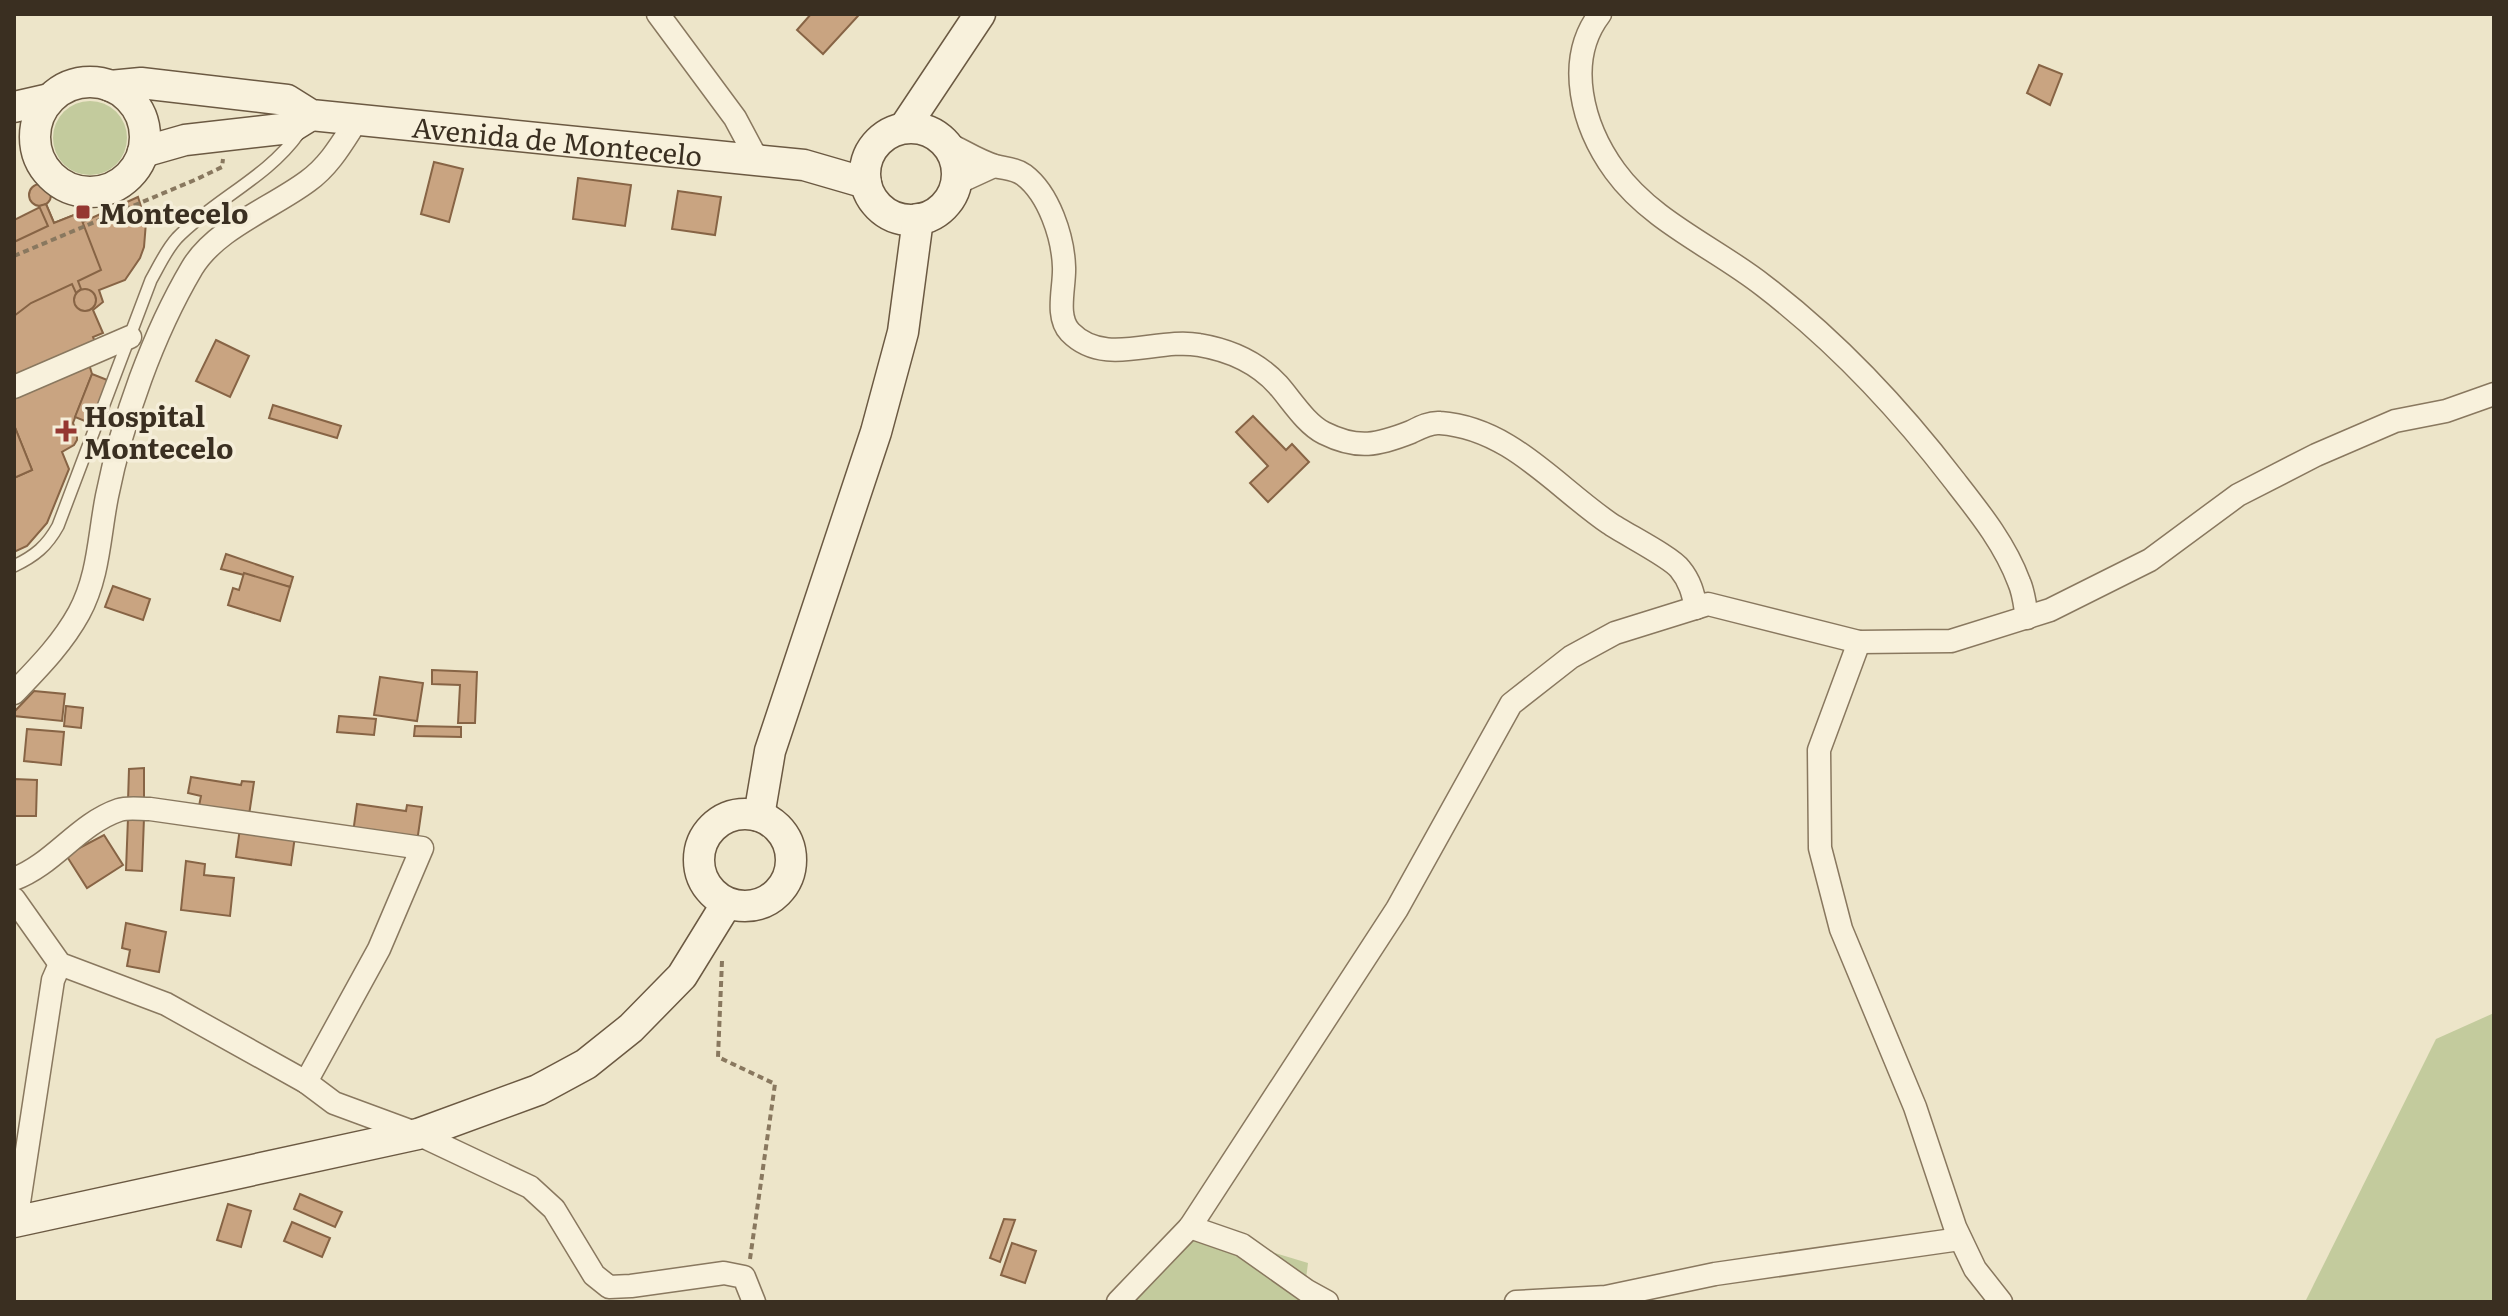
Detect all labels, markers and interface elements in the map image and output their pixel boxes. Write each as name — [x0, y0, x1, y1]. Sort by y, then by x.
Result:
street label: Avenida de Montecelo — [410, 104, 704, 176]
place label: Montecelo — [99, 191, 248, 233]
marker: Montecelo — [74, 203, 92, 221]
place label: Hospital Montecelo — [84, 394, 233, 468]
marker: Hospital Montecelo — [55, 420, 77, 442]

